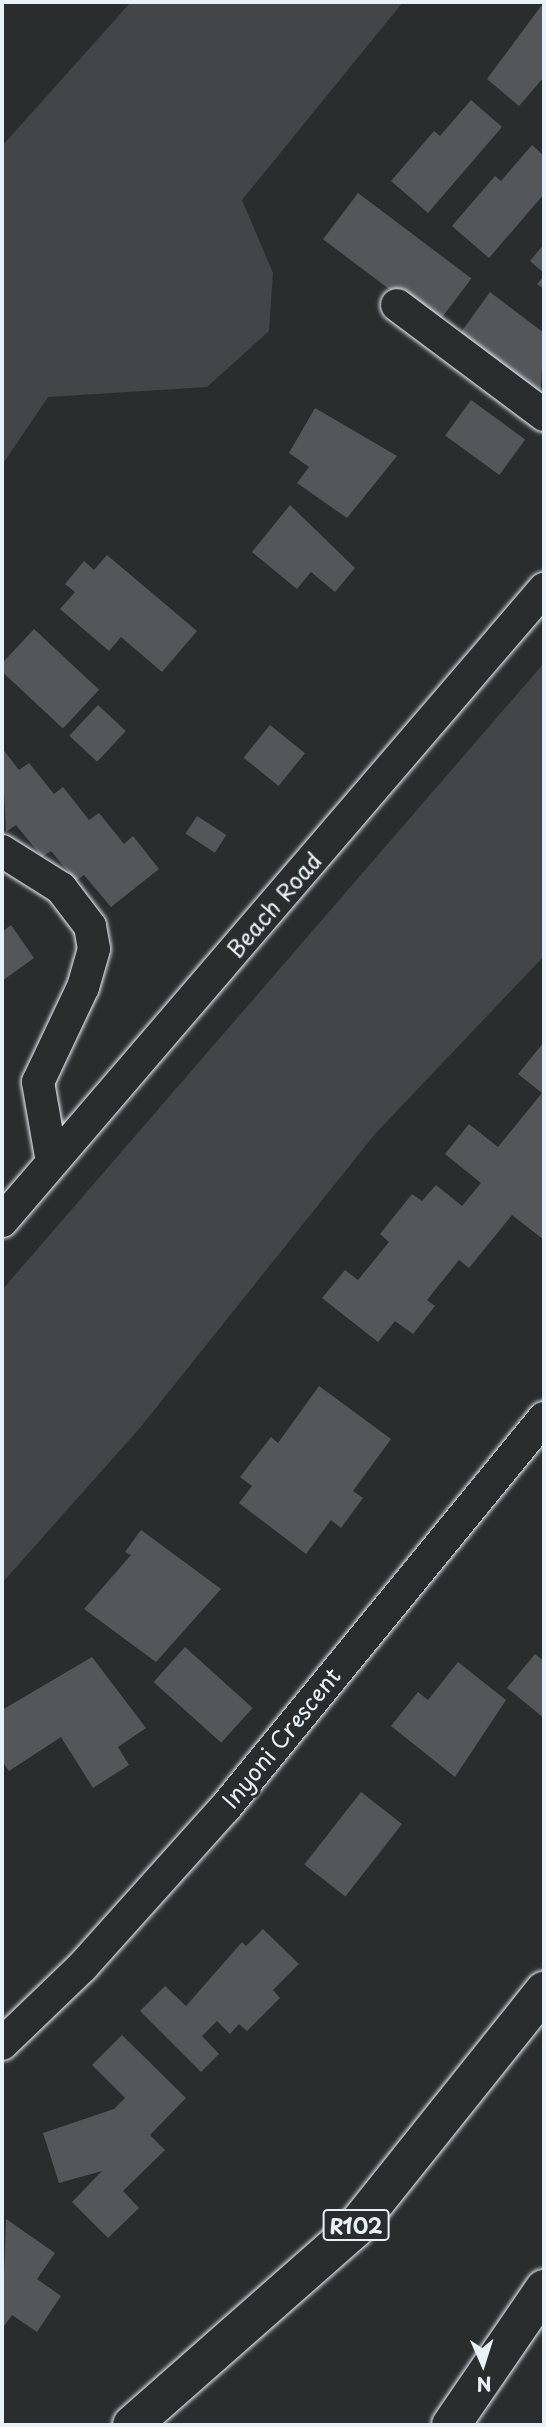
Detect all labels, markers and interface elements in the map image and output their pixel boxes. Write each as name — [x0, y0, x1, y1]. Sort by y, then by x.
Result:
street label: Beach Road — [221, 847, 327, 963]
street label: Inyoni Crescent — [216, 1662, 346, 1814]
road number: R102 — [321, 2208, 391, 2242]
north arrow — [448, 2329, 518, 2399]
text: N — [476, 2371, 492, 2399]

